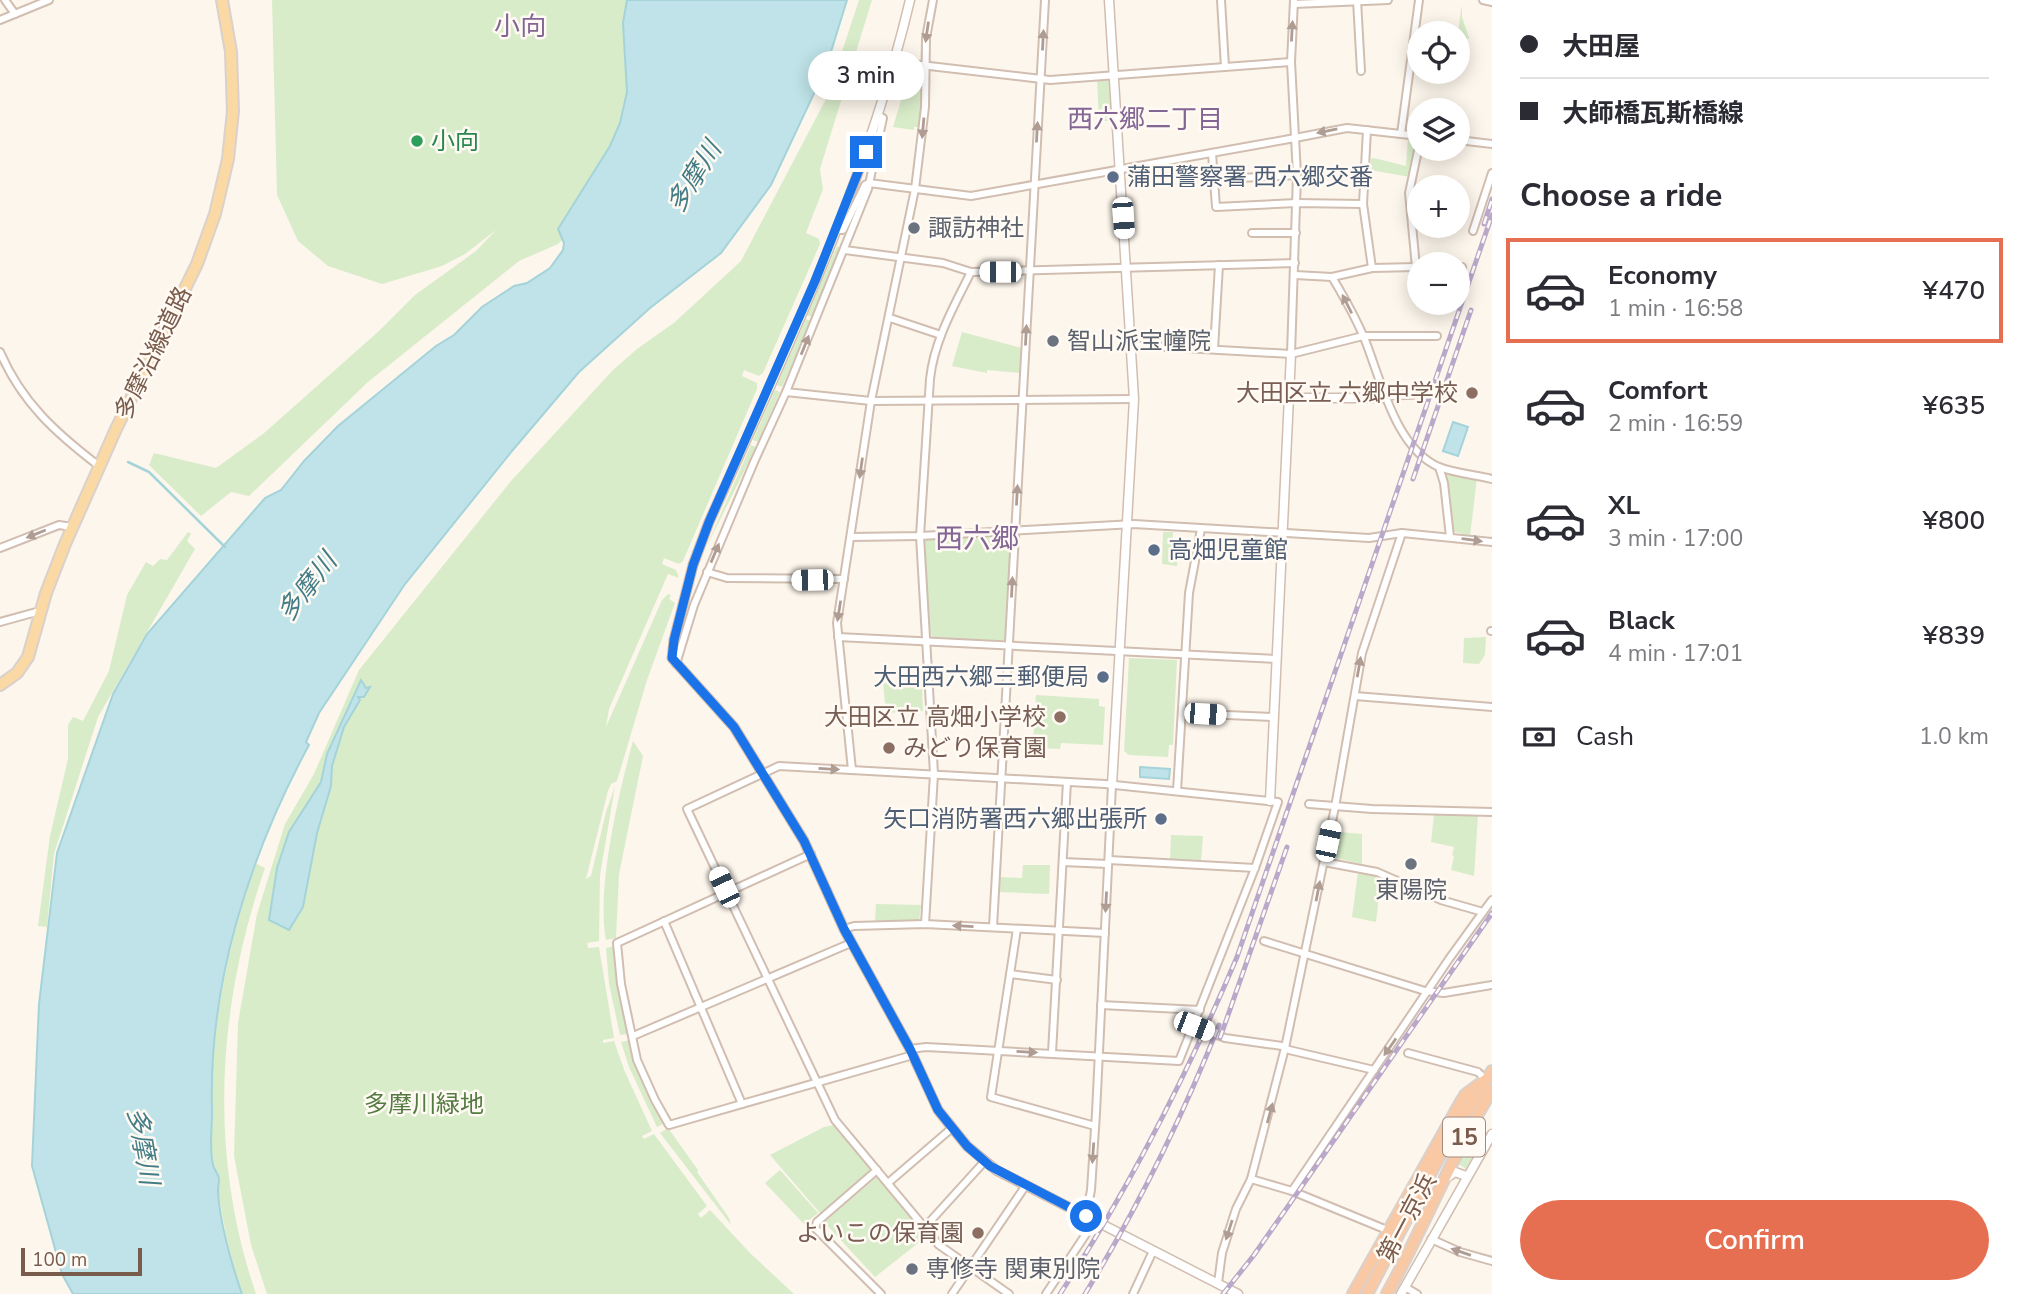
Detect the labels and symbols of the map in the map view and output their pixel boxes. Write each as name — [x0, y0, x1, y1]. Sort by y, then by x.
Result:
district label: 小向 — [494, 9, 546, 44]
one-way arrow — [1287, 20, 1298, 42]
one-way arrow — [922, 22, 933, 44]
one-way arrow — [1037, 28, 1048, 50]
callout: 3 min — [808, 51, 924, 100]
district label: 西六郷二丁目 — [1067, 102, 1223, 137]
one-way arrow — [917, 117, 928, 139]
one-way arrow — [1032, 121, 1043, 143]
place label: 小向 — [431, 125, 479, 157]
one-way arrow — [1316, 126, 1338, 137]
water label: 多摩川 — [658, 132, 731, 219]
marker: 小向 — [409, 133, 425, 149]
route end — [850, 136, 882, 168]
place label: 蒲田警察署 西六郷交番 — [1127, 161, 1373, 193]
marker: 蒲田警察署 西六郷交番 — [1105, 169, 1121, 185]
car — [1112, 196, 1135, 240]
place label: 諏訪神社 — [928, 212, 1024, 244]
marker: 諏訪神社 — [906, 220, 922, 236]
car — [980, 262, 1022, 283]
street label: 多摩沿線道路 — [107, 281, 199, 425]
one-way arrow — [1341, 294, 1353, 314]
one-way arrow — [1020, 324, 1031, 346]
place label: 智山派宝幢院 — [1067, 325, 1211, 357]
marker: 智山派宝幢院 — [1045, 333, 1061, 349]
one-way arrow — [800, 334, 811, 355]
place label: 大田区立 六郷中学校 — [1236, 377, 1458, 409]
marker: 大田区立 六郷中学校 — [1464, 385, 1480, 401]
one-way arrow — [856, 457, 867, 479]
one-way arrow — [1011, 484, 1022, 506]
district label: 西六郷 — [935, 520, 1019, 558]
one-way arrow — [25, 528, 46, 539]
place label: 高畑児童館 — [1168, 534, 1288, 566]
one-way arrow — [1461, 534, 1483, 545]
marker: 高畑児童館 — [1146, 542, 1162, 558]
water label: 多摩川 — [269, 543, 347, 629]
one-way arrow — [710, 543, 721, 564]
car — [791, 569, 834, 591]
one-way arrow — [1006, 576, 1017, 598]
one-way arrow — [833, 600, 844, 622]
one-way arrow — [1354, 656, 1365, 678]
place label: 大田西六郷三郵便局 — [873, 661, 1089, 693]
marker: 大田西六郷三郵便局 — [1095, 669, 1111, 685]
place label: 大田区立 高畑小学校 — [824, 701, 1046, 733]
car — [1184, 702, 1227, 726]
marker: 大田区立 高畑小学校 — [1052, 709, 1068, 725]
place label: みどり保育園 — [903, 732, 1047, 764]
marker: みどり保育園 — [881, 740, 897, 756]
one-way arrow — [818, 763, 840, 774]
place label: 矢口消防署西六郷出張所 — [883, 803, 1147, 835]
marker: 矢口消防署西六郷出張所 — [1153, 811, 1169, 827]
car — [1314, 818, 1343, 864]
marker: 東陽院 — [1403, 856, 1419, 872]
car — [706, 864, 743, 910]
place label: 東陽院 — [1375, 874, 1447, 906]
one-way arrow — [1312, 880, 1323, 902]
one-way arrow — [1101, 891, 1112, 913]
one-way arrow — [952, 920, 974, 931]
car — [1171, 1009, 1218, 1043]
one-way arrow — [1383, 1038, 1397, 1056]
one-way arrow — [1016, 1047, 1038, 1058]
park label: 多摩川緑地 — [364, 1088, 484, 1120]
one-way arrow — [1265, 1102, 1276, 1124]
water label: 多摩川 — [119, 1105, 168, 1190]
road number: 15 — [1443, 1118, 1485, 1156]
one-way arrow — [1087, 1143, 1098, 1165]
street label: 第一京浜 — [1370, 1168, 1444, 1268]
route start — [1070, 1200, 1102, 1232]
place label: よいこの保育園 — [796, 1217, 964, 1249]
one-way arrow — [1224, 1219, 1234, 1240]
marker: よいこの保育園 — [970, 1225, 986, 1241]
scale bar — [21, 1245, 142, 1277]
one-way arrow — [1450, 1246, 1471, 1257]
place label: 専修寺 関東別院 — [926, 1253, 1100, 1285]
marker: 専修寺 関東別院 — [904, 1261, 920, 1277]

